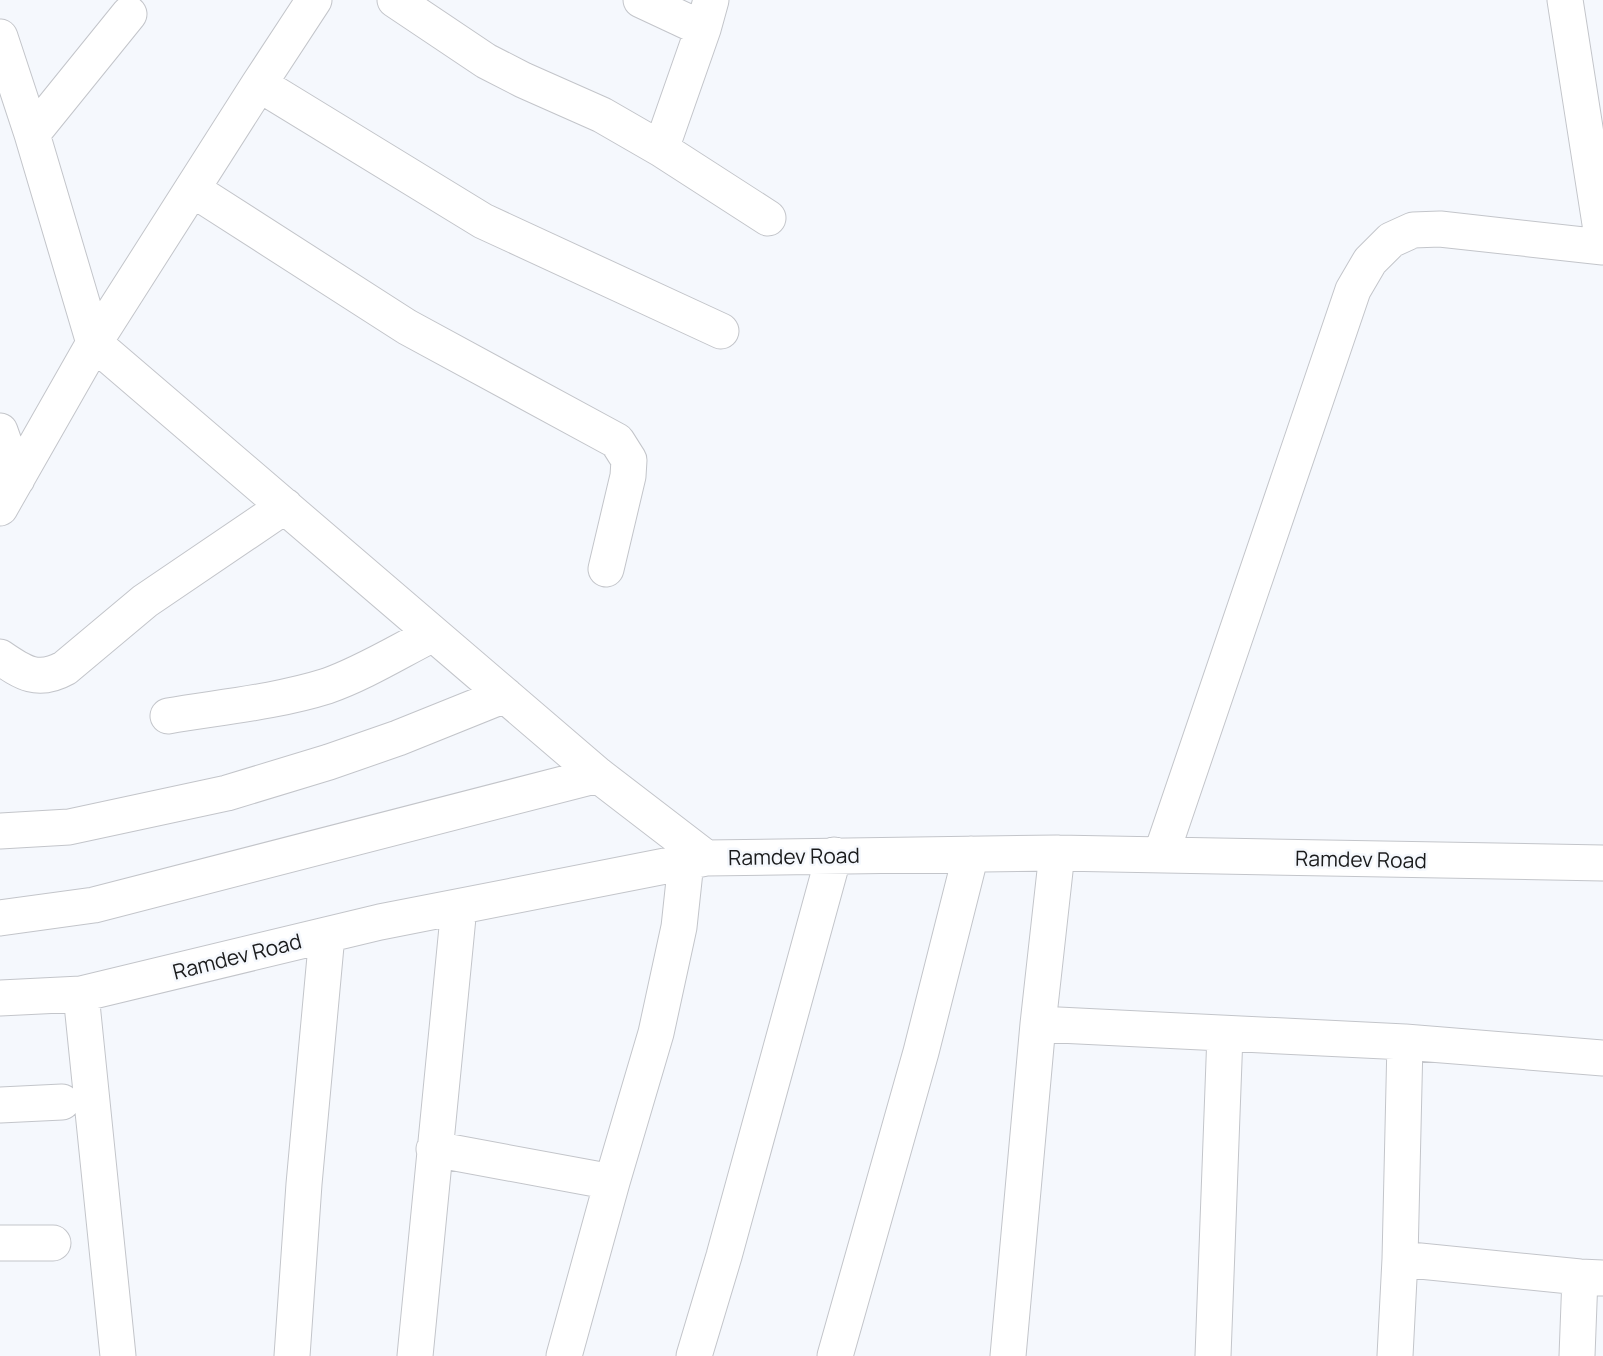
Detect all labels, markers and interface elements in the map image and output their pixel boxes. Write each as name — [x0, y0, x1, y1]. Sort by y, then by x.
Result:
street label: Ramdev Road — [728, 841, 860, 871]
street label: Ramdev Road — [1295, 844, 1427, 874]
street label: Ramdev Road — [170, 926, 304, 986]

